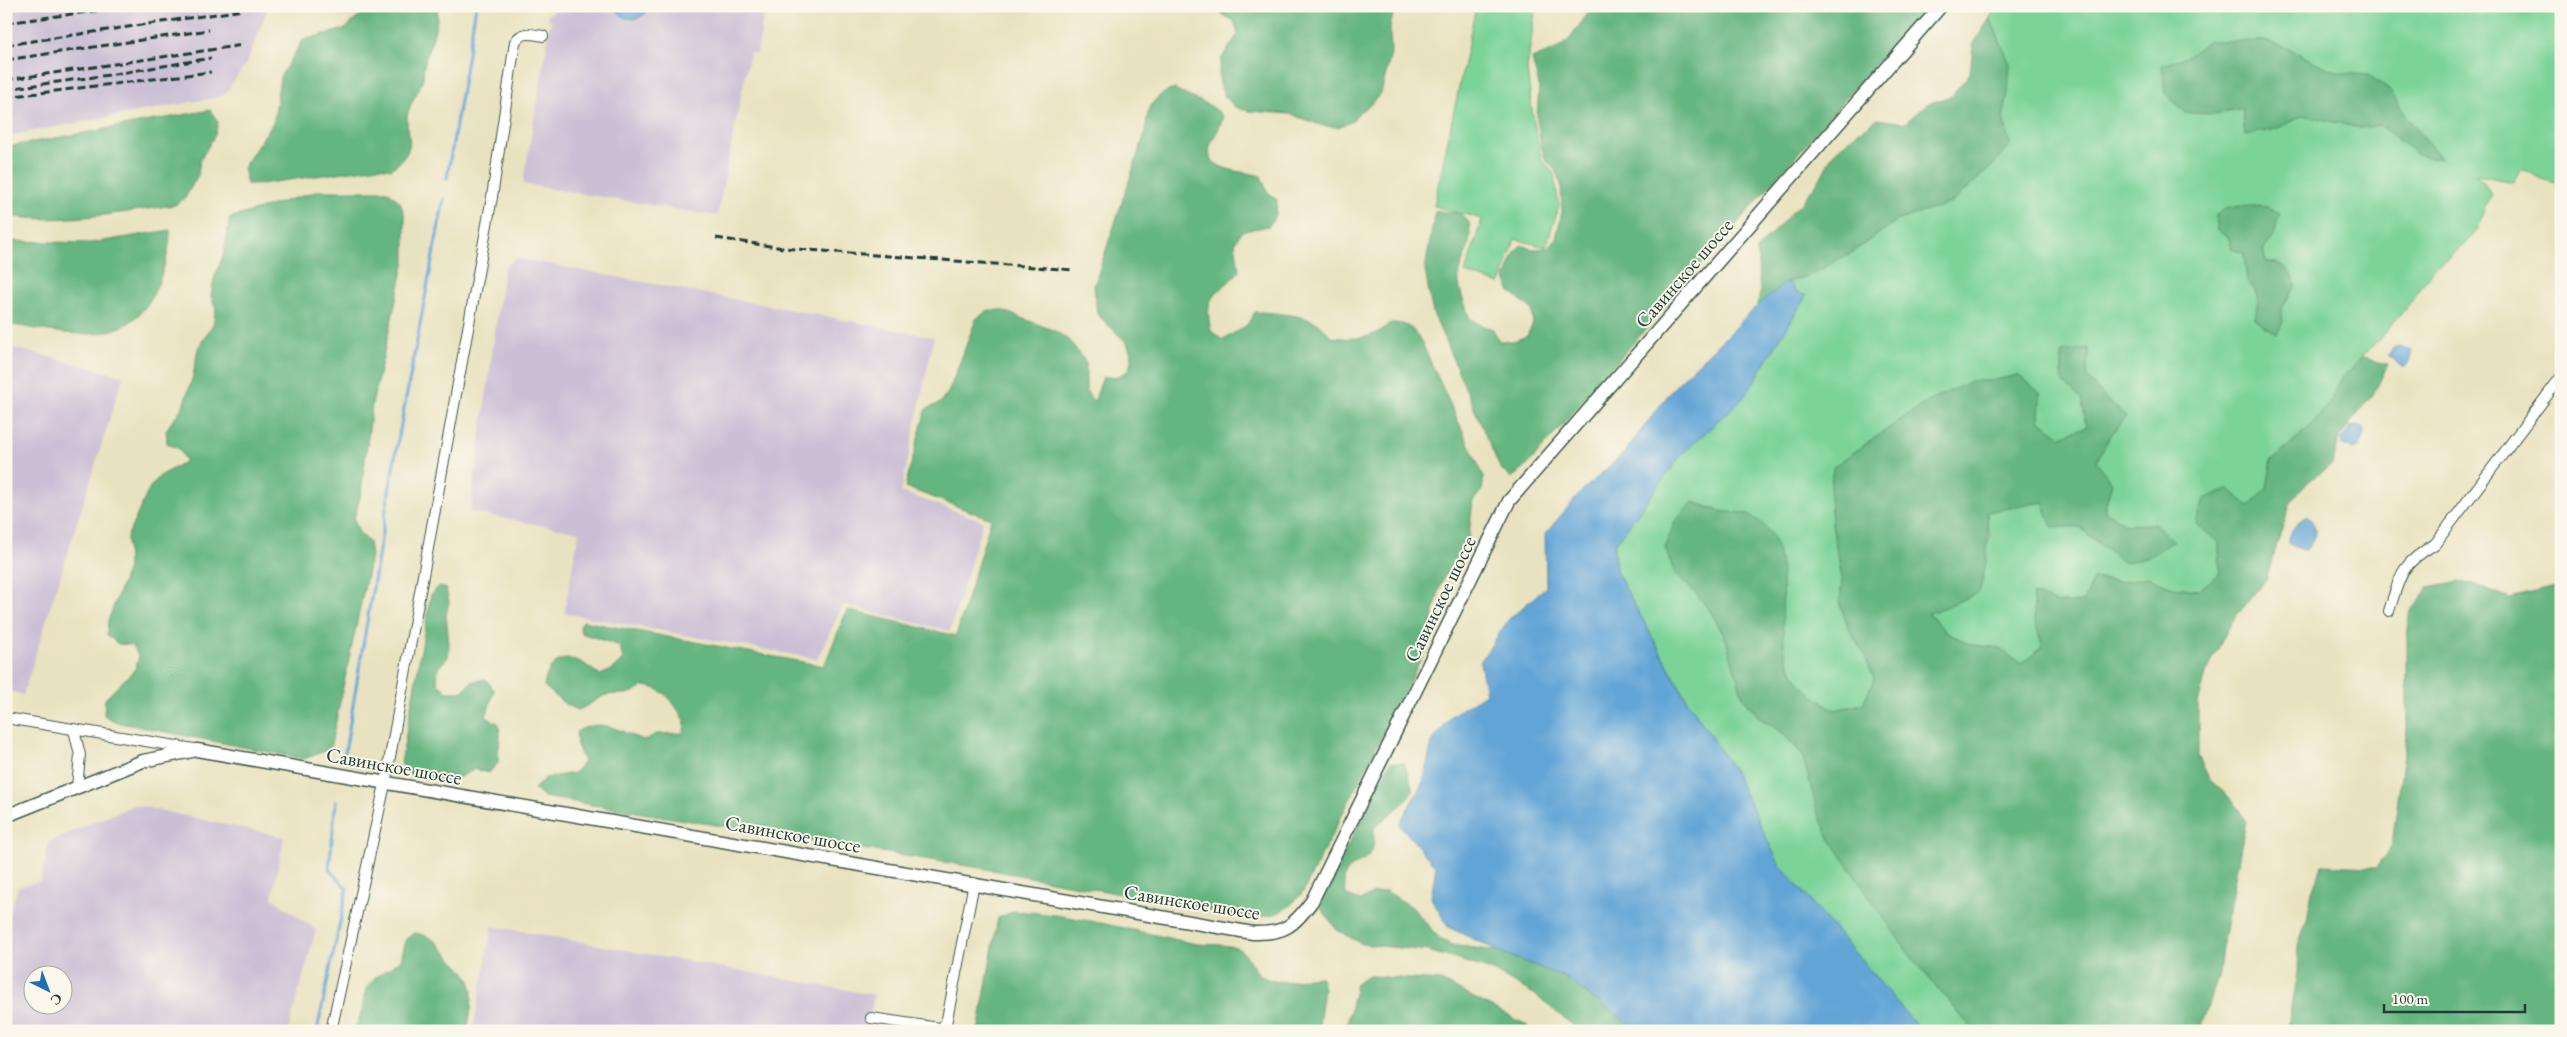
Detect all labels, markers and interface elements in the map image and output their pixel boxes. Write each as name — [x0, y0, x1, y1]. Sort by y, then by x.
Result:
street label: Савинское шоссе — [1629, 212, 1739, 333]
street label: Савинское шоссе — [1398, 531, 1482, 666]
street label: Савинское шоссе — [324, 741, 464, 791]
street label: Савинское шоссе — [723, 809, 863, 859]
street label: Савинское шоссе — [1122, 878, 1262, 926]
north arrow — [22, 964, 72, 1014]
scale bar — [2384, 982, 2526, 1014]
text: 100 m — [2392, 989, 2429, 1008]
text: С — [47, 990, 66, 1010]

